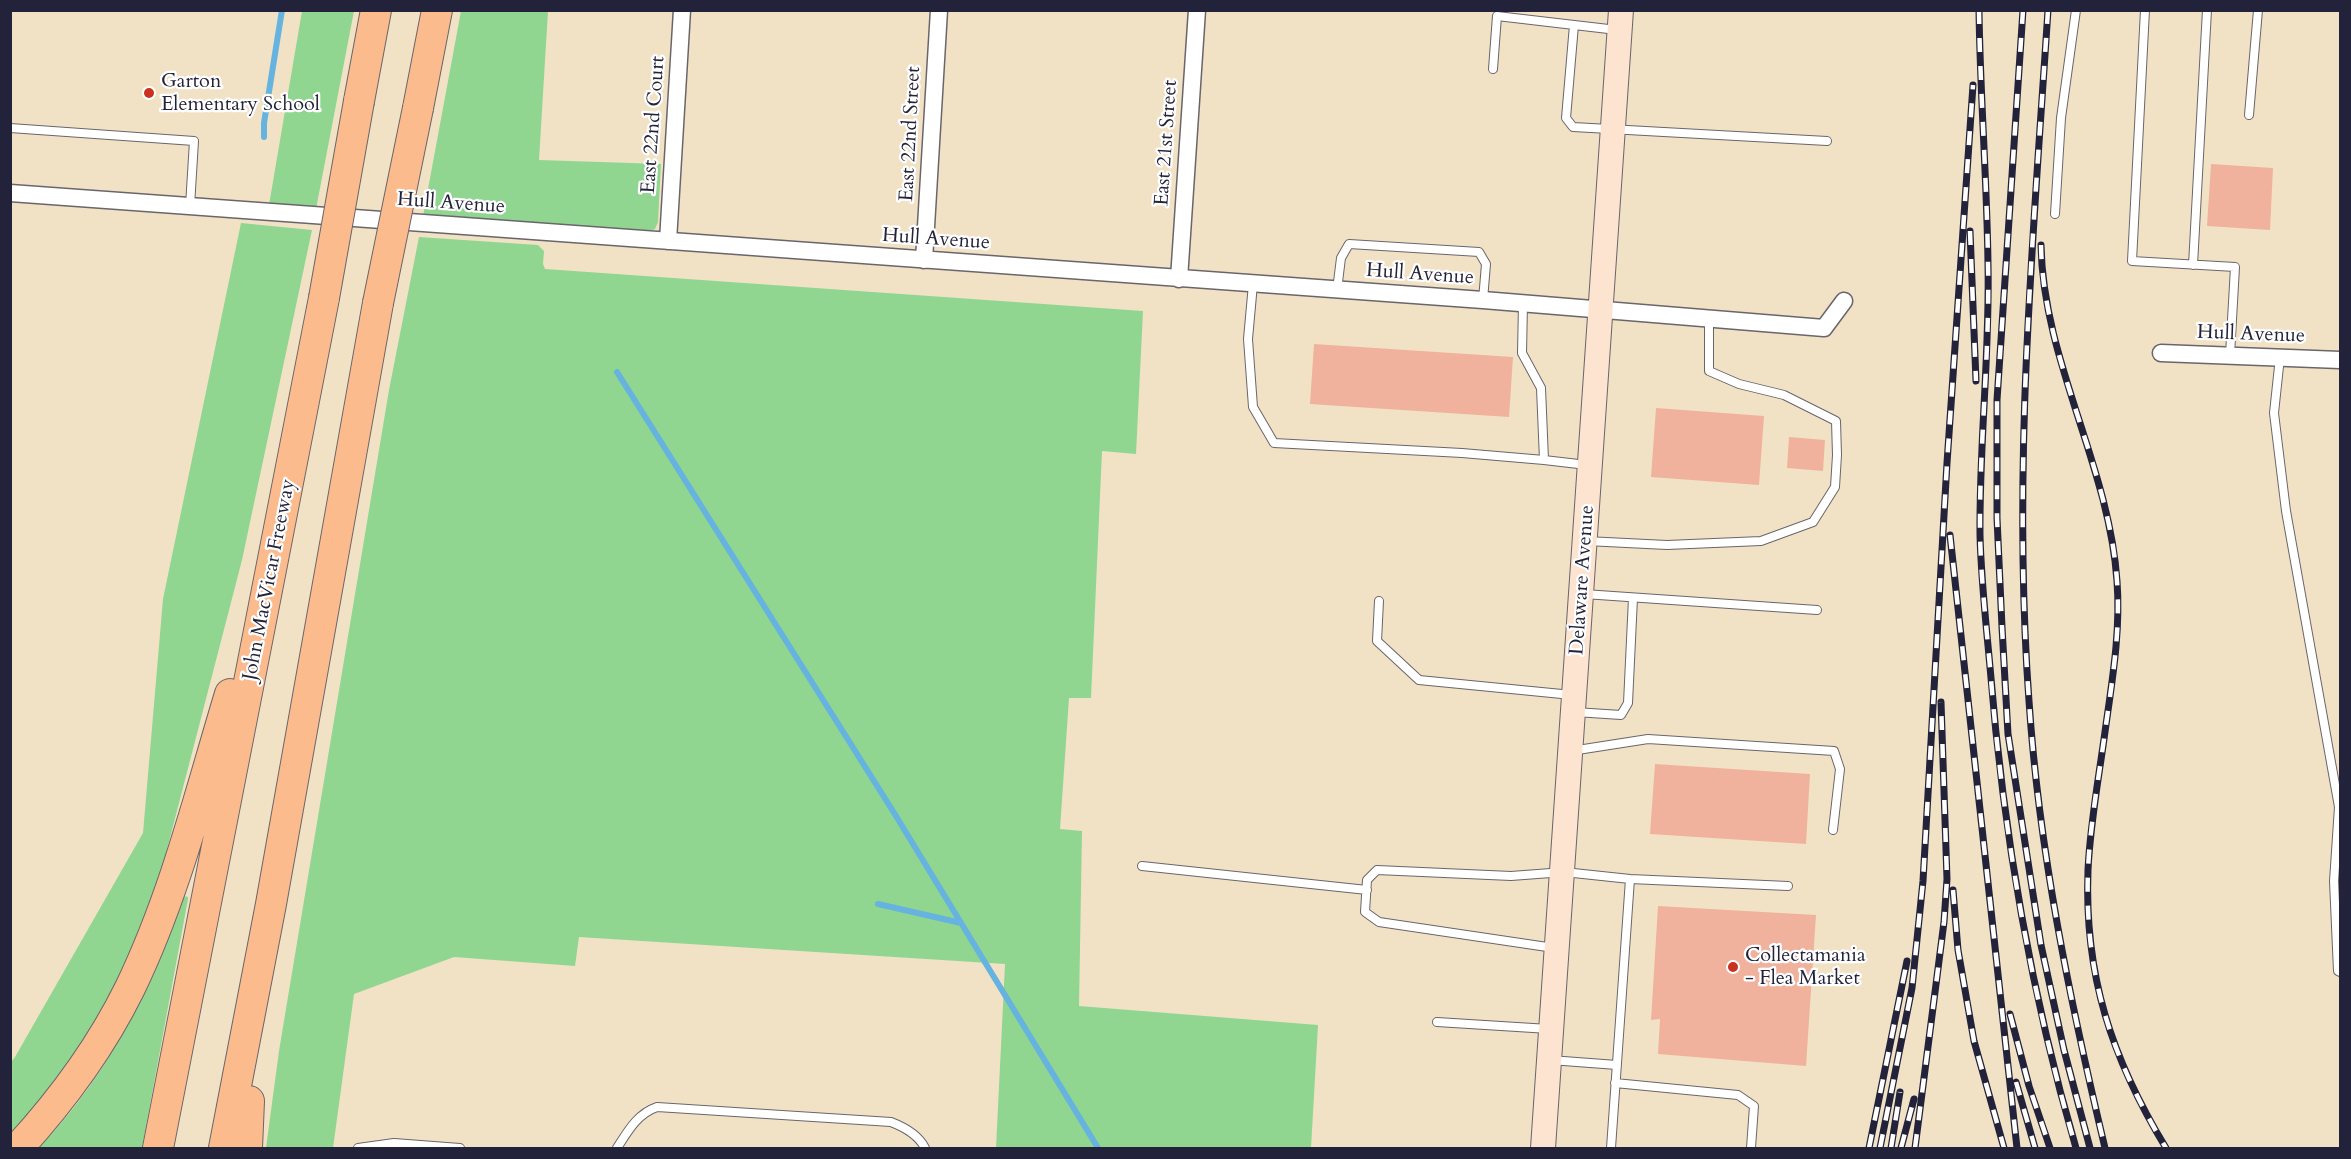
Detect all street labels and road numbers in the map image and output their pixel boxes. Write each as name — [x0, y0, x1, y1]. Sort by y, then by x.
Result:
street label: East 22nd Court — [637, 55, 671, 195]
street label: East 22nd Street — [895, 66, 927, 202]
street label: East 21st Street — [1151, 79, 1183, 207]
street label: Hull Avenue — [396, 188, 506, 220]
street label: Hull Avenue — [881, 224, 991, 256]
street label: Hull Avenue — [1365, 259, 1475, 291]
street label: Hull Avenue — [2197, 321, 2305, 349]
street label: John MacVicar Freeway — [239, 477, 301, 683]
street label: Delaware Avenue — [1566, 504, 1600, 656]

